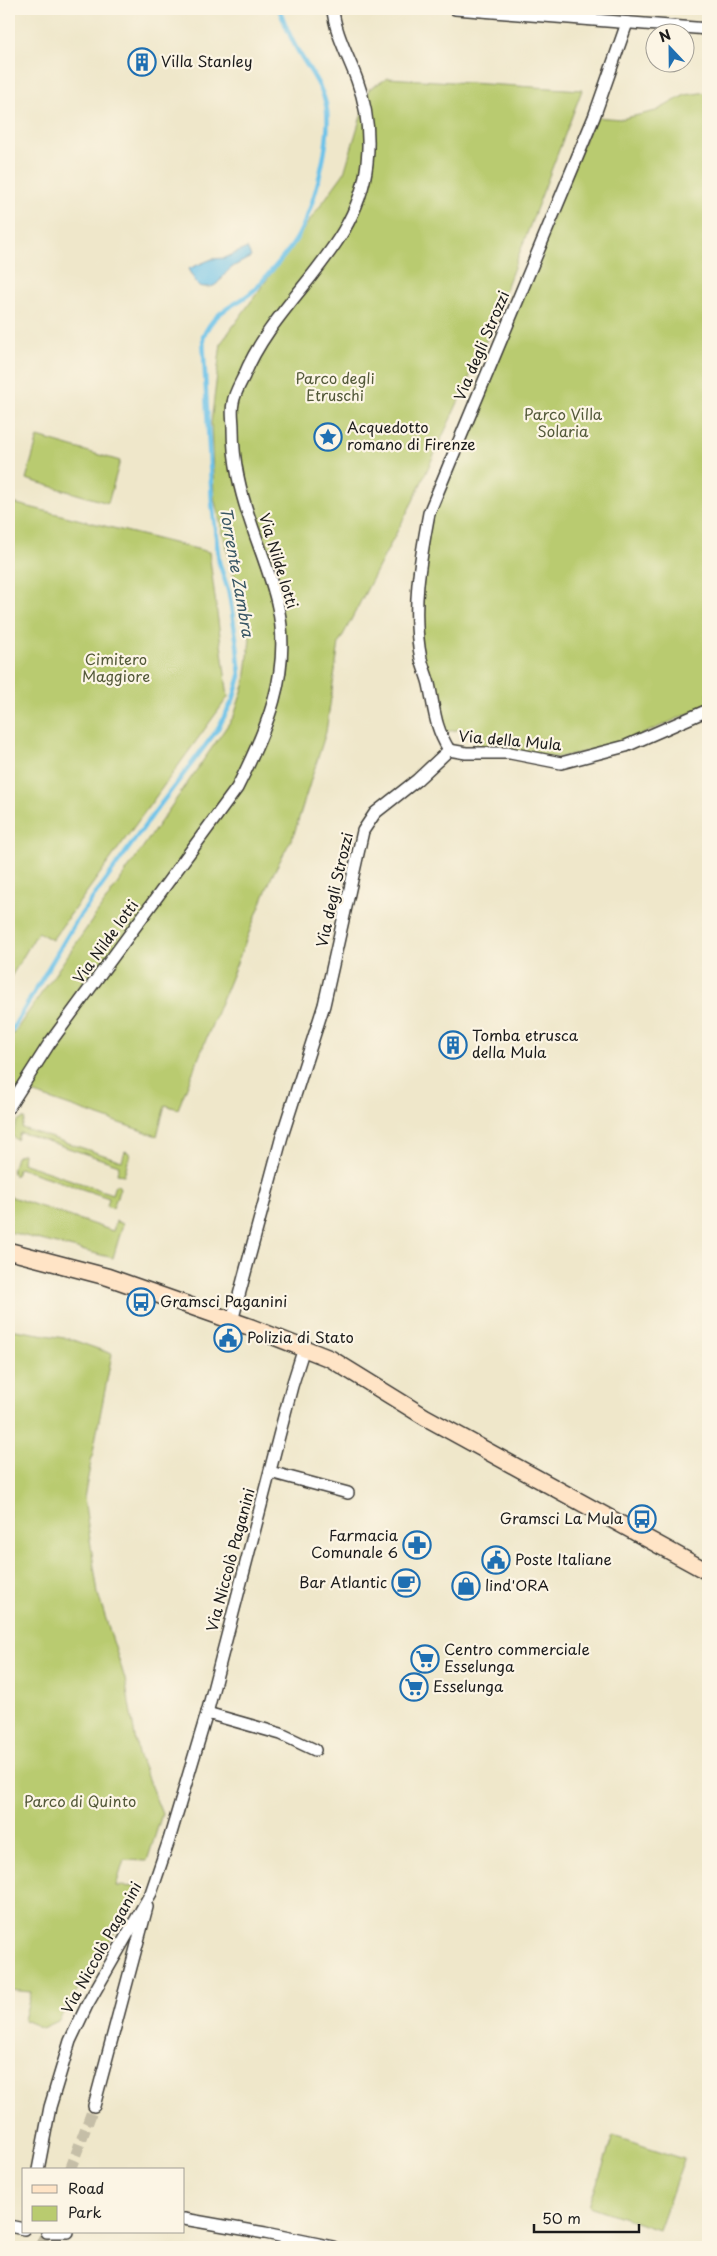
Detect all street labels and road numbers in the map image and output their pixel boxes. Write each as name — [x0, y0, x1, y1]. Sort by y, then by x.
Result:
street label: Via degli Strozzi — [447, 287, 514, 404]
street label: Via Nilde Iotti — [254, 510, 305, 611]
street label: Via della Mula — [458, 724, 563, 756]
street label: Via degli Strozzi — [309, 830, 358, 949]
street label: Via Nilde Iotti — [67, 895, 143, 988]
street label: Via Niccolò Paganini — [199, 1485, 260, 1634]
street label: Via Niccolò Paganini — [55, 1877, 147, 2018]

